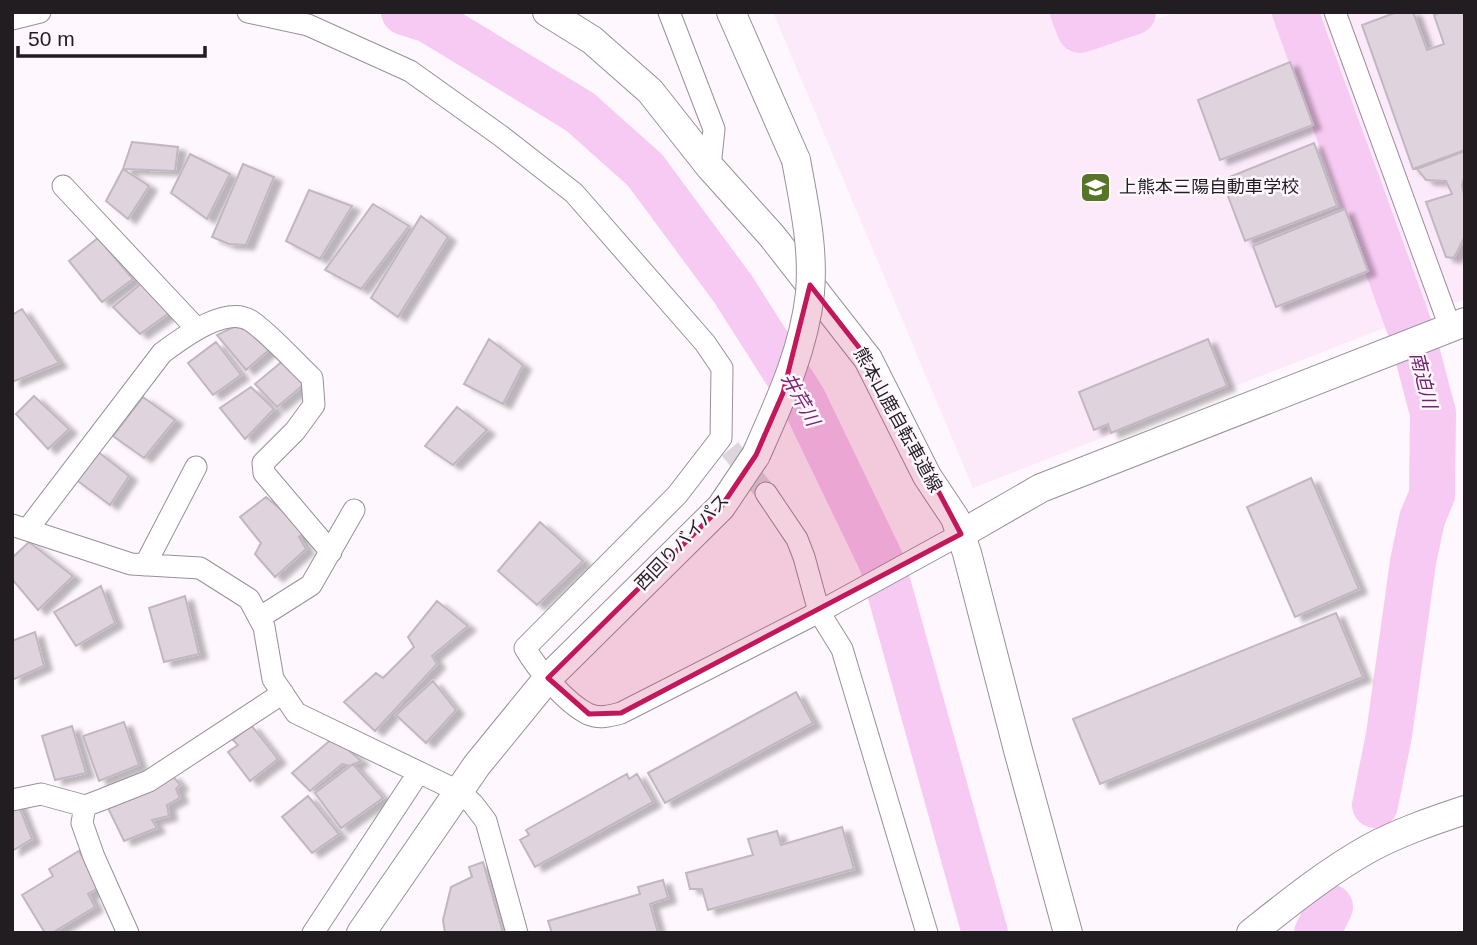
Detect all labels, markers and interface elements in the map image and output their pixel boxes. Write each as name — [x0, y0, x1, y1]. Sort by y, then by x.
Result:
scale bar — [18, 14, 205, 58]
text: 50 m — [28, 27, 75, 50]
school or university icon: 上熊本三陽自動車学校 — [1079, 170, 1113, 204]
place label: 上熊本三陽自動車学校 — [1119, 177, 1299, 197]
street label: 熊本山鹿自転車道線 — [850, 344, 946, 496]
water label: 南迫川 — [1406, 350, 1441, 412]
water label: 井芹川 — [778, 369, 825, 431]
street label: 西回りバイパス — [631, 490, 733, 594]

